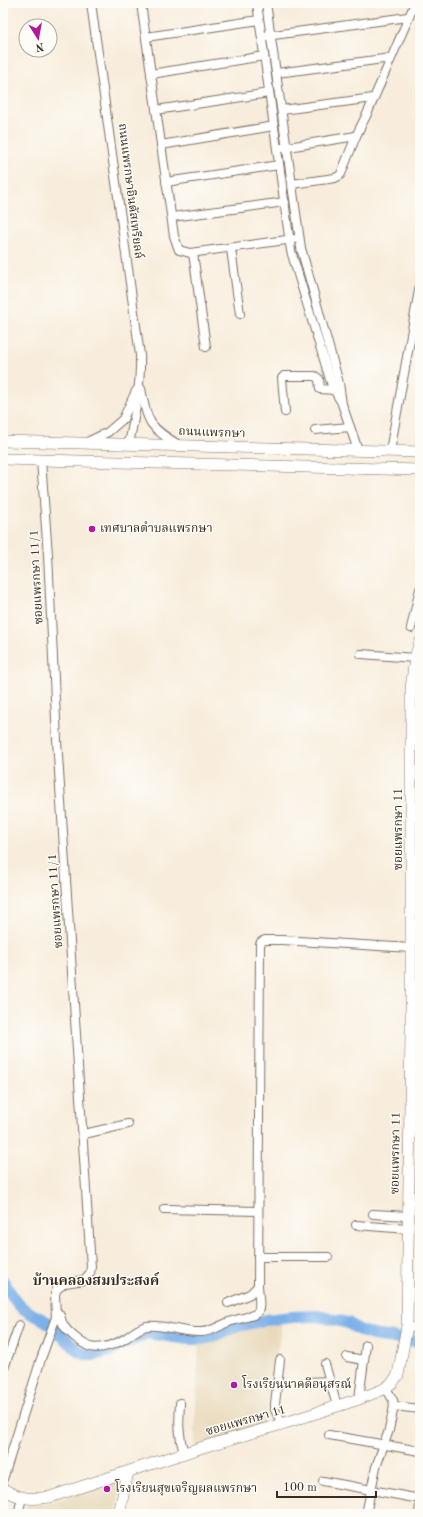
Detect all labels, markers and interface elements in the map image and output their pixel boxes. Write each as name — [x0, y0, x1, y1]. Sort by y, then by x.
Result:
north arrow — [18, 18, 58, 58]
text: N — [34, 40, 45, 53]
street label: ถนนแพรกษาอินดัสเทรียลล์ — [116, 122, 146, 259]
street label: ถนนแพรกษา — [178, 426, 246, 440]
place label: เทศบาลตำบลแพรกษา — [100, 521, 213, 535]
marker: เทศบาลตำบลแพรกษา — [87, 524, 97, 534]
street label: ซอยแพรกษา 11/1 — [29, 529, 45, 625]
street label: ซอยแพรกษา 11 — [393, 788, 405, 870]
street label: ซอยแพรกษา 11/1 — [47, 853, 65, 949]
street label: ซอยแพรกษา 11 — [389, 1112, 403, 1194]
district label: บ้านคลองสมประสงค์ — [33, 1271, 160, 1288]
place label: โรงเรียนนาคดีอนุสรณ์ — [241, 1375, 352, 1392]
marker: โรงเรียนนาคดีอนุสรณ์ — [229, 1380, 239, 1390]
street label: ซอยแพรกษา 11 — [205, 1404, 287, 1438]
scale bar — [277, 1473, 376, 1499]
place label: โรงเรียนสุขเจริญผลแพรกษา — [114, 1479, 257, 1496]
text: 100 m — [283, 1482, 317, 1494]
marker: โรงเรียนสุขเจริญผลแพรกษา — [102, 1484, 112, 1494]

